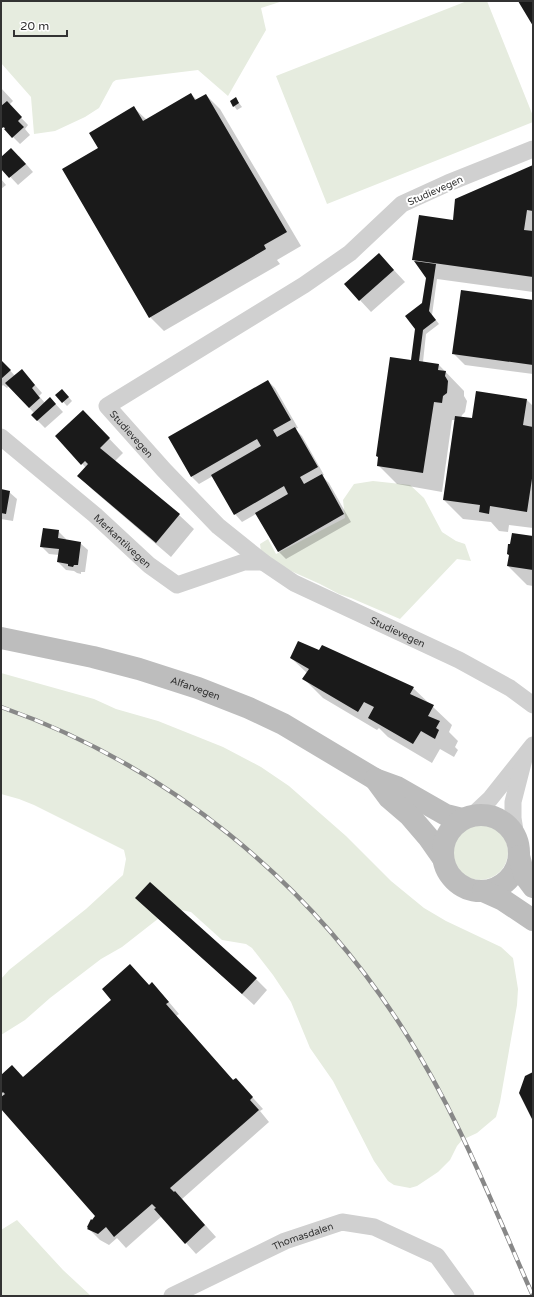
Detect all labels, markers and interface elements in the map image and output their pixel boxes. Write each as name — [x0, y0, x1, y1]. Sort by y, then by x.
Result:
scale bar — [14, 12, 67, 38]
text: 20 m — [20, 19, 49, 33]
street label: Studievegen — [406, 173, 465, 208]
street label: Studievegen — [107, 408, 155, 461]
street label: Merkantilvegen — [91, 512, 153, 571]
street label: Studievegen — [368, 614, 427, 650]
street label: Alfarvegen — [169, 675, 222, 703]
street label: Thomasdalen — [270, 1220, 335, 1253]

